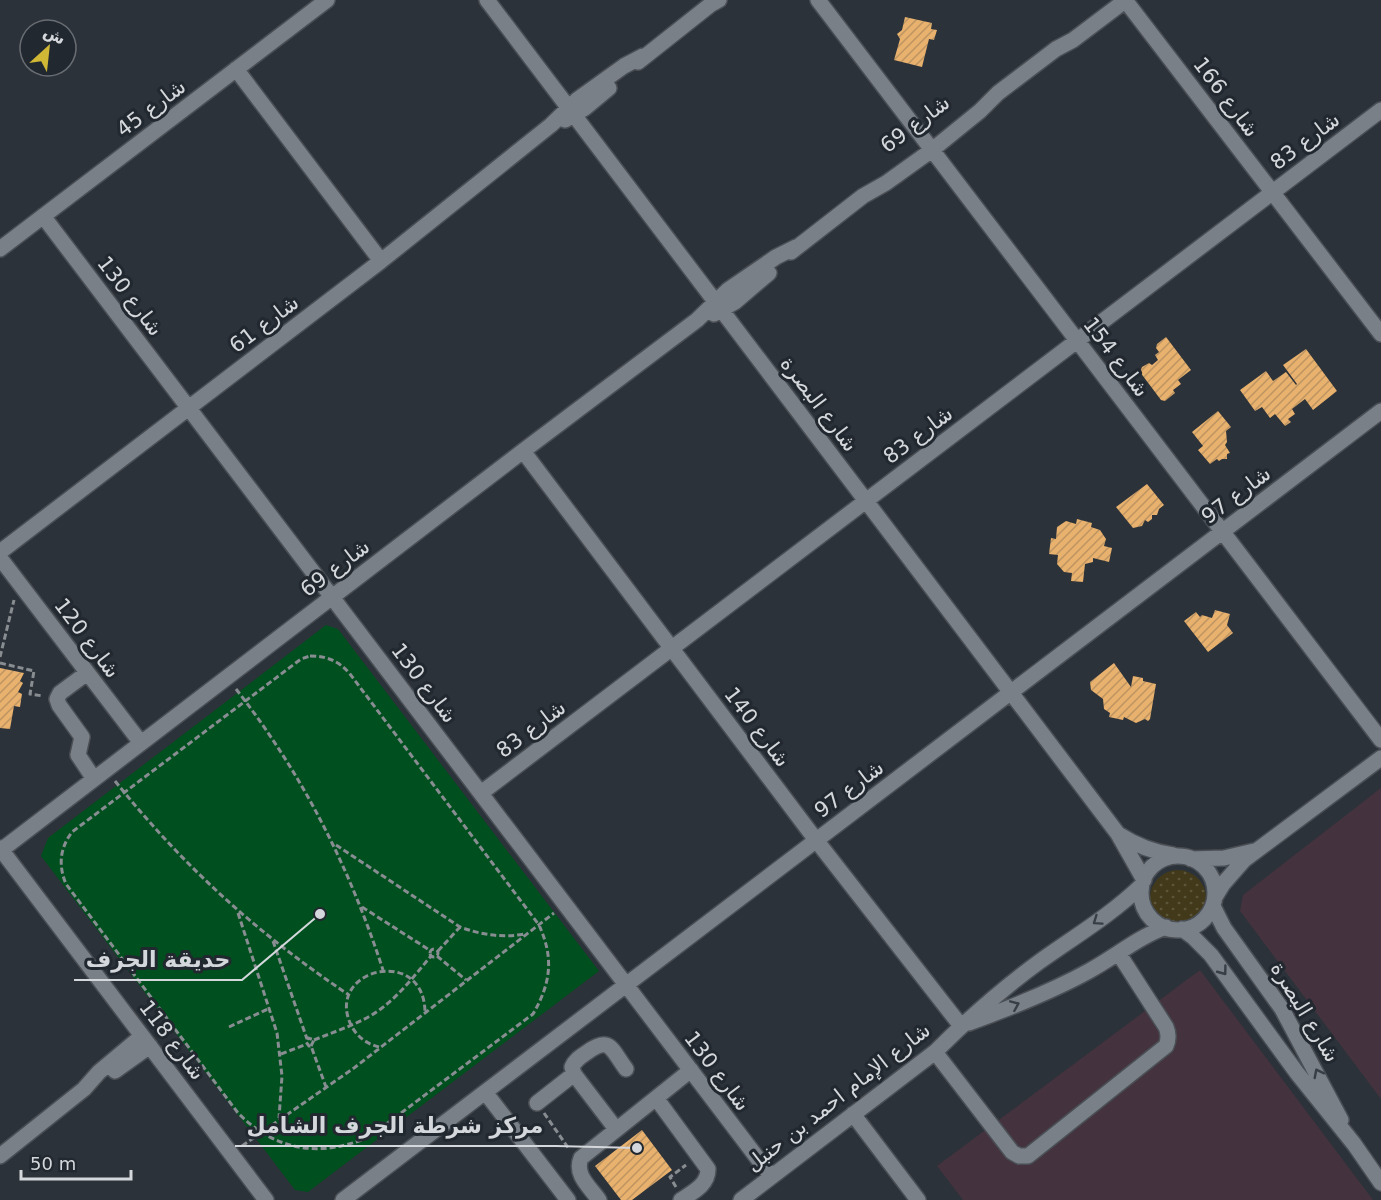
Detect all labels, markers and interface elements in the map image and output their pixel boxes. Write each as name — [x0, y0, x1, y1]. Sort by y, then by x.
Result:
north arrow — [18, 18, 78, 78]
text: ش — [40, 22, 69, 49]
street label: شارع 166 — [1188, 52, 1264, 142]
street label: شارع 45 — [112, 74, 190, 142]
street label: شارع 69 — [876, 90, 954, 158]
street label: شارع 83 — [1266, 107, 1344, 175]
street label: شارع 130 — [92, 251, 168, 341]
street label: شارع 61 — [225, 290, 303, 358]
street label: شارع 154 — [1078, 312, 1154, 402]
street label: شارع البصرة — [775, 352, 863, 456]
street label: شارع 83 — [879, 401, 957, 469]
street label: شارع 97 — [1197, 461, 1275, 529]
street label: شارع 69 — [296, 534, 374, 602]
street label: شارع 120 — [49, 593, 125, 683]
street label: شارع 130 — [386, 638, 462, 728]
street label: شارع 140 — [719, 682, 795, 772]
street label: شارع 83 — [492, 695, 570, 763]
street label: شارع 97 — [810, 755, 888, 823]
one-way arrow — [1092, 914, 1103, 925]
callout: حديقة الجرف — [74, 940, 242, 980]
text: حديقة الجرف — [86, 947, 230, 973]
street label: شارع البصرة — [1266, 958, 1344, 1066]
one-way arrow — [1215, 965, 1226, 976]
street label: شارع 118 — [134, 995, 210, 1085]
one-way arrow — [1009, 1000, 1020, 1012]
street label: شارع الإمام احمد بن حنبل — [741, 1018, 935, 1176]
street label: شارع 130 — [679, 1026, 755, 1116]
one-way arrow — [1313, 1069, 1325, 1080]
callout: مركز شرطة الجرف الشامل — [235, 1106, 556, 1146]
text: مركز شرطة الجرف الشامل — [247, 1113, 543, 1139]
scale bar — [21, 1143, 130, 1181]
text: 50 m — [30, 1153, 76, 1174]

